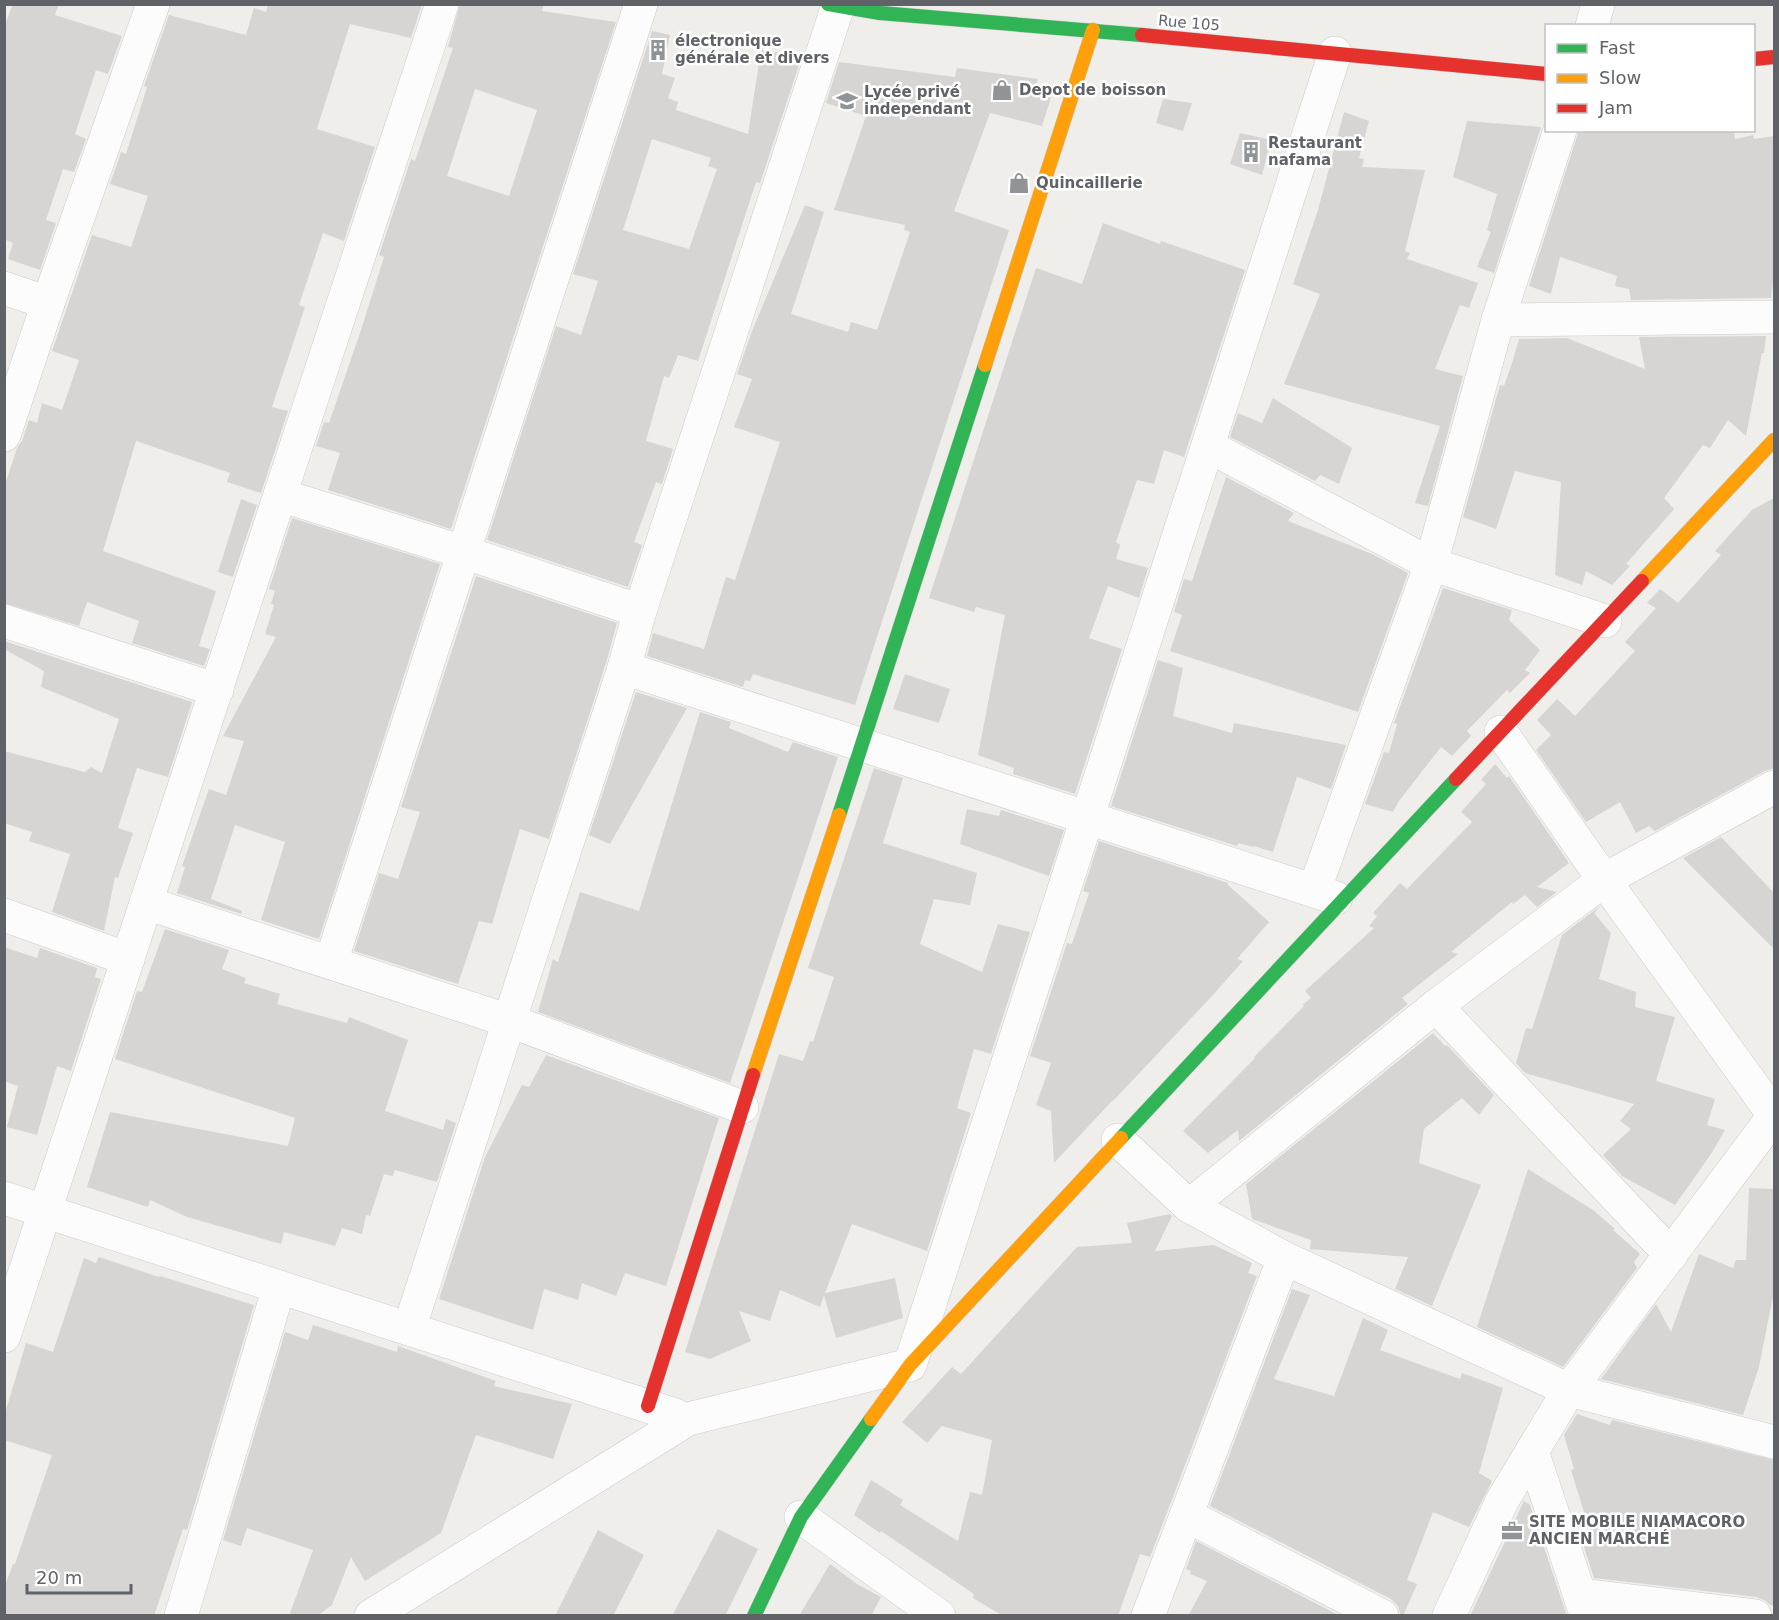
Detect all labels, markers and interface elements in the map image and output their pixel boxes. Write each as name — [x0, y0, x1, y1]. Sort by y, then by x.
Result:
street label: Rue 105 — [1157, 11, 1221, 35]
legend — [1545, 24, 1755, 132]
place label: électronique générale et divers — [675, 32, 830, 67]
text: Fast — [1599, 37, 1635, 58]
building icon: électronique générale et divers — [646, 38, 670, 62]
text: Slow — [1599, 67, 1641, 88]
shop icon: Depot de boisson — [990, 78, 1014, 102]
place label: Depot de boisson — [1019, 81, 1166, 99]
place label: Lycée privé independant — [864, 83, 971, 118]
school or university icon: Lycée privé independant — [835, 89, 859, 113]
text: Jam — [1598, 97, 1633, 118]
place label: Restaurant nafama — [1268, 134, 1362, 169]
building icon: Restaurant nafama — [1239, 140, 1263, 164]
shop icon: Quincaillerie — [1007, 171, 1031, 195]
place label: Quincaillerie — [1036, 174, 1143, 192]
place label: SITE MOBILE NIAMACORO ANCIEN MARCHÉ — [1529, 1513, 1745, 1548]
office icon: SITE MOBILE NIAMACORO ANCIEN MARCHÉ — [1500, 1519, 1524, 1543]
scale bar — [27, 1557, 130, 1595]
text: 20 m — [36, 1567, 82, 1588]

